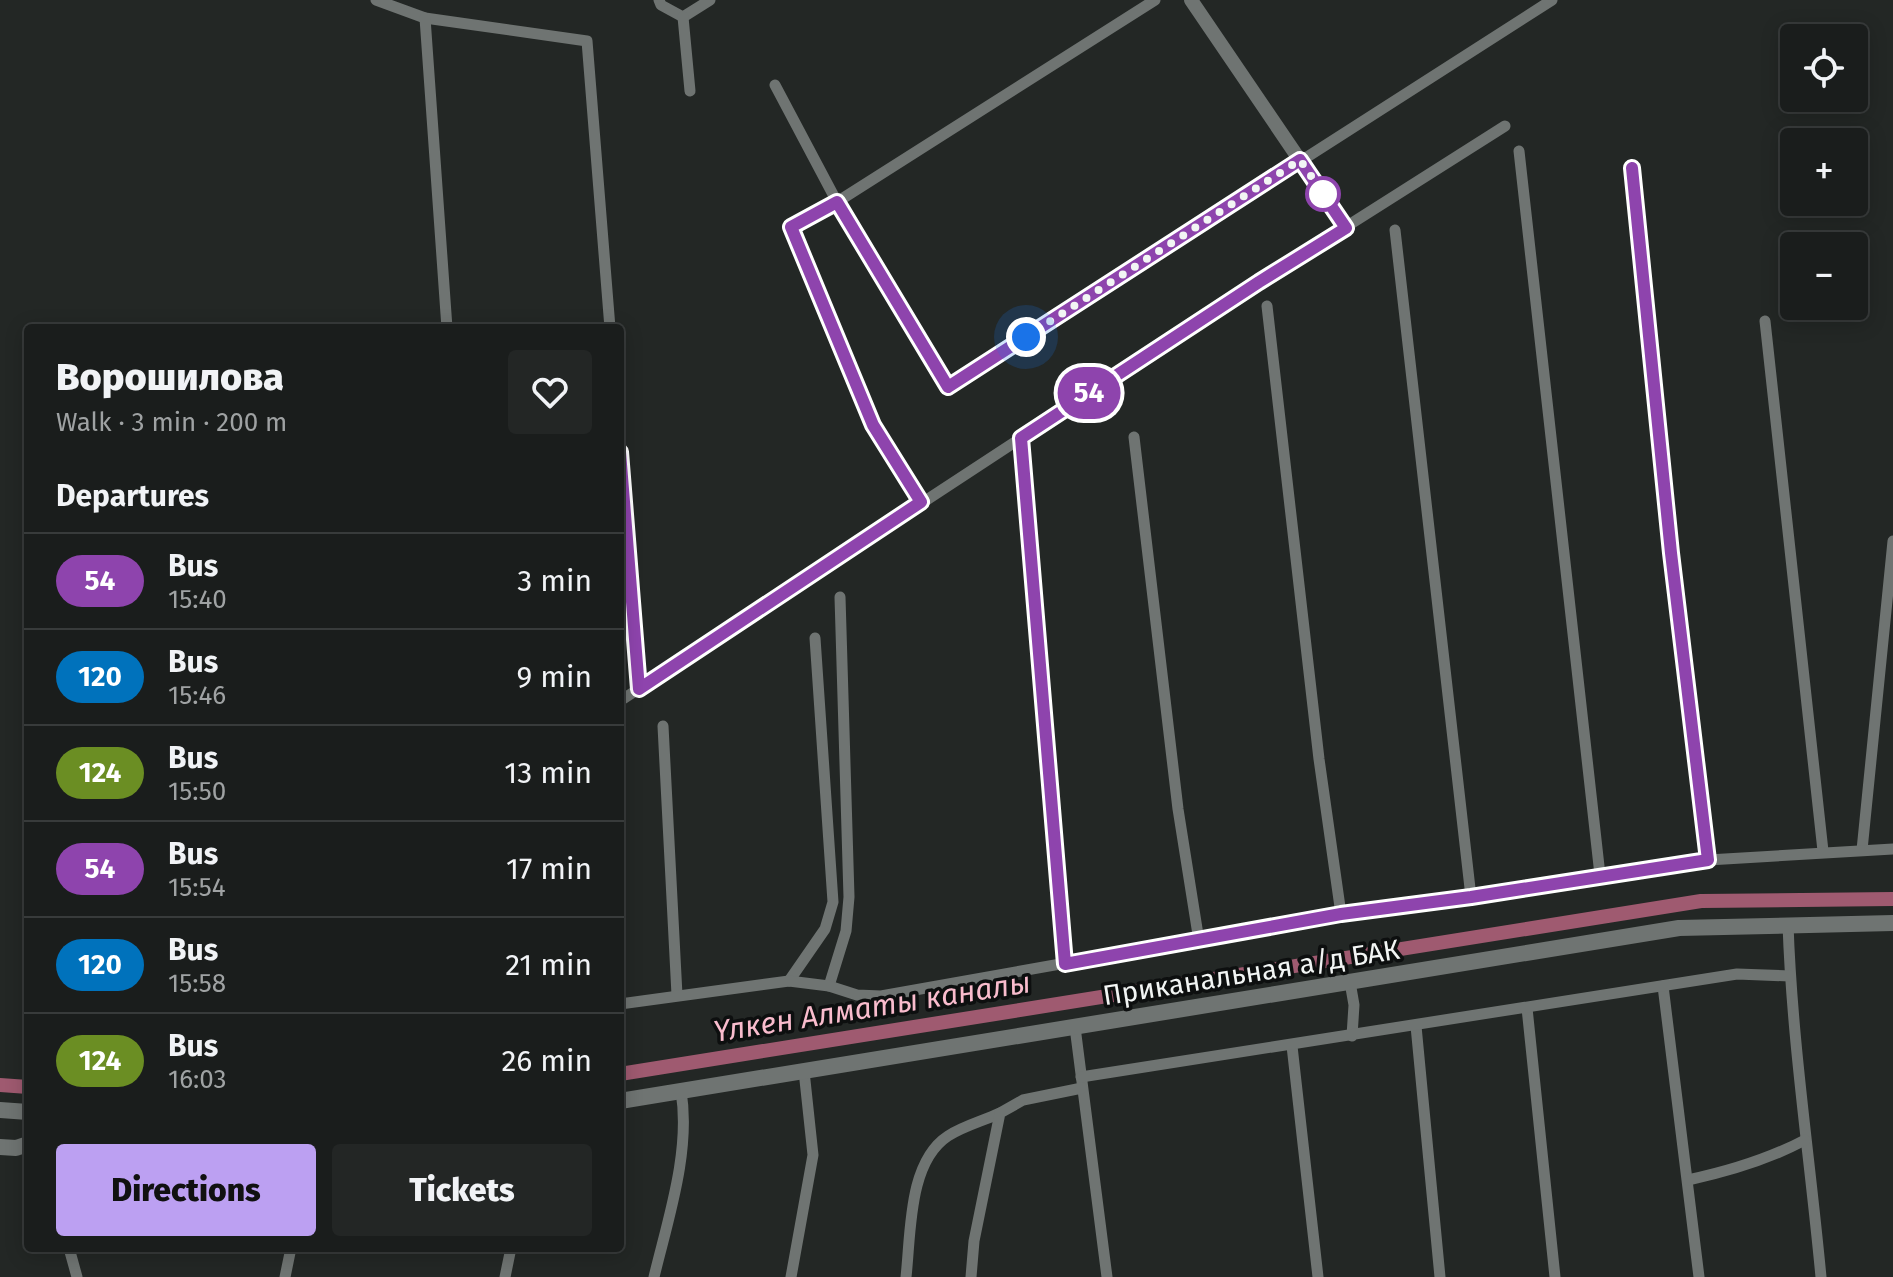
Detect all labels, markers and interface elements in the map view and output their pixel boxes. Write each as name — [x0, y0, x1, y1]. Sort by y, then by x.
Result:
map controls — [1780, 24, 1868, 320]
button: locate — [1780, 24, 1868, 112]
button: + — [1780, 128, 1868, 216]
unlabelled marker — [1306, 177, 1340, 211]
button: − — [1780, 232, 1868, 320]
your location — [1006, 317, 1046, 357]
button: heart — [508, 350, 592, 434]
text: Ворошилова — [56, 354, 284, 400]
line badge: 54 — [1053, 367, 1125, 419]
text: 54 — [1074, 376, 1104, 409]
text: Walk · 3 min · 200 m — [56, 407, 287, 438]
text: Departures — [56, 478, 209, 514]
text: Bus — [168, 548, 218, 584]
text: 3 min — [517, 563, 592, 599]
text: 54 — [85, 564, 115, 597]
text: 15:40 — [168, 584, 227, 615]
text: Bus — [168, 644, 218, 680]
text: 9 min — [517, 659, 592, 695]
text: 120 — [78, 660, 122, 693]
text: 15:46 — [168, 680, 226, 711]
text: Bus — [168, 740, 218, 776]
text: 13 min — [504, 755, 592, 791]
text: 124 — [79, 756, 121, 789]
text: 15:50 — [168, 776, 226, 807]
text: Bus — [168, 836, 218, 872]
text: 17 min — [506, 851, 592, 887]
text: 54 — [85, 852, 115, 885]
text: 15:54 — [168, 872, 226, 903]
text: Bus — [168, 932, 218, 968]
street label: Приканальная а/д БАК — [1100, 933, 1402, 1012]
text: 21 min — [505, 947, 592, 983]
text: 120 — [78, 948, 122, 981]
water label: Үлкен Алматы каналы — [711, 964, 1033, 1050]
text: 15:58 — [168, 968, 226, 999]
text: Bus — [168, 1028, 218, 1064]
text: 26 min — [501, 1043, 592, 1079]
text: 124 — [79, 1044, 121, 1077]
text: 16:03 — [168, 1064, 227, 1095]
button: Directions — [56, 1144, 316, 1236]
button: Tickets — [332, 1144, 592, 1236]

